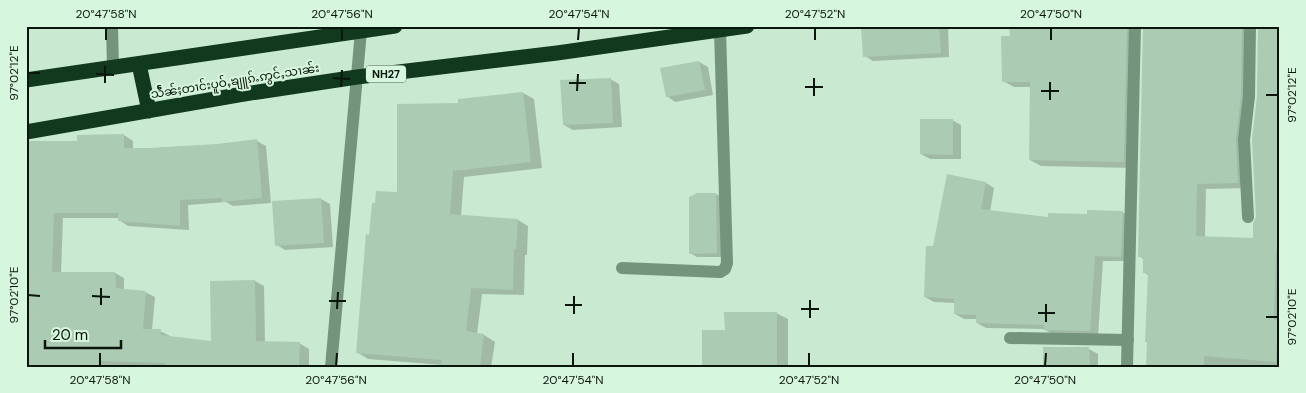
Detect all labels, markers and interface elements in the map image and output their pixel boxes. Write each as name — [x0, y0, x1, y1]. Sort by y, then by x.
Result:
text: 20°47'58"N — [75, 6, 137, 22]
text: 20°47'56"N — [311, 6, 373, 22]
text: 20°47'54"N — [548, 6, 610, 22]
text: 20°47'52"N — [785, 6, 845, 22]
text: 20°47'50"N — [1020, 6, 1082, 22]
text: 97°02'12"E — [6, 45, 22, 101]
street label: သဵႅၼ်ႈတၢင်းပူဝ်ႇၶျူၵ်ႉဢွင်ႇသၢၼ်း — [149, 59, 321, 104]
road number: NH27 — [366, 66, 406, 82]
text: 97°02'12"E — [1284, 67, 1300, 123]
text: 97°02'10"E — [6, 266, 22, 323]
text: 97°02'10"E — [1284, 288, 1300, 345]
scale bar — [45, 318, 121, 350]
text: 20 m — [52, 325, 88, 345]
text: 20°47'58"N — [69, 372, 131, 388]
text: 20°47'56"N — [305, 372, 367, 388]
text: 20°47'54"N — [542, 372, 604, 388]
text: 20°47'52"N — [779, 372, 839, 388]
text: 20°47'50"N — [1014, 372, 1076, 388]

